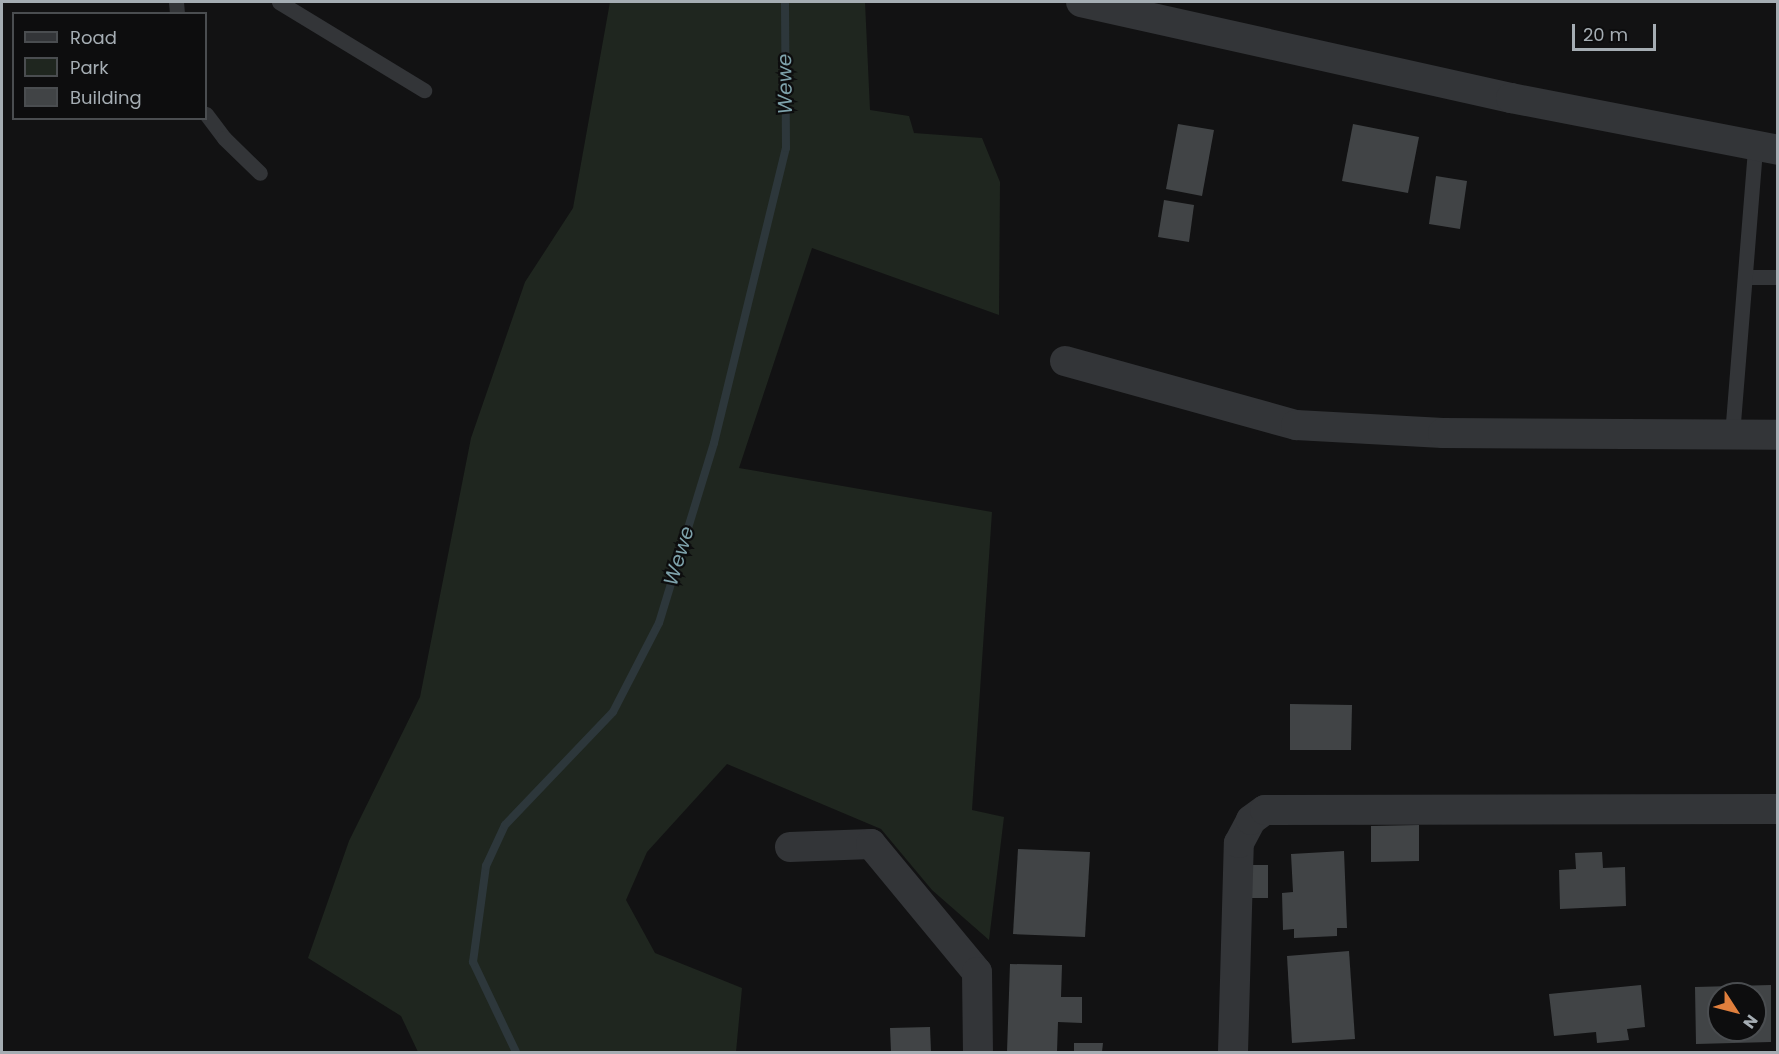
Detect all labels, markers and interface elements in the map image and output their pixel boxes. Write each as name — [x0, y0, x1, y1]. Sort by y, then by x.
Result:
legend — [12, 12, 207, 120]
scale bar — [1575, 12, 1659, 50]
text: 20 m — [1583, 22, 1628, 47]
text: Road — [70, 25, 117, 50]
water label: Wewe — [772, 53, 798, 115]
text: Park — [70, 55, 109, 80]
text: Building — [70, 85, 142, 110]
water label: Wewe — [659, 523, 699, 589]
north arrow — [1707, 982, 1767, 1042]
text: N — [1738, 1010, 1763, 1033]

